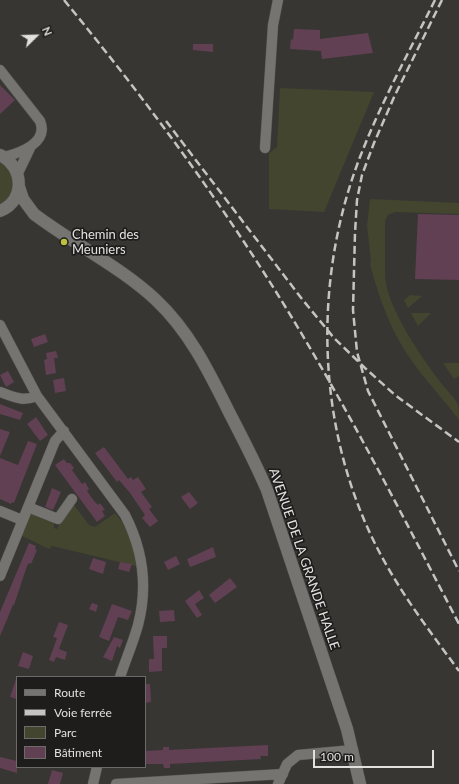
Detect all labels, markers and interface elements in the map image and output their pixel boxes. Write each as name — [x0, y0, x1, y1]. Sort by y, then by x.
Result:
north arrow — [16, 16, 56, 56]
text: N — [40, 25, 55, 38]
place label: Chemin des Meuniers — [72, 227, 139, 258]
marker: Chemin des Meuniers — [59, 237, 69, 247]
street label: AVENUE DE LA GRANDE HALLE — [266, 466, 342, 652]
legend — [16, 676, 146, 768]
text: Route — [54, 685, 85, 700]
text: Voie ferrée — [54, 705, 112, 720]
text: Parc — [54, 725, 77, 740]
scale bar — [315, 742, 436, 768]
text: Bâtiment — [54, 745, 102, 760]
text: 100 m — [320, 749, 354, 764]

